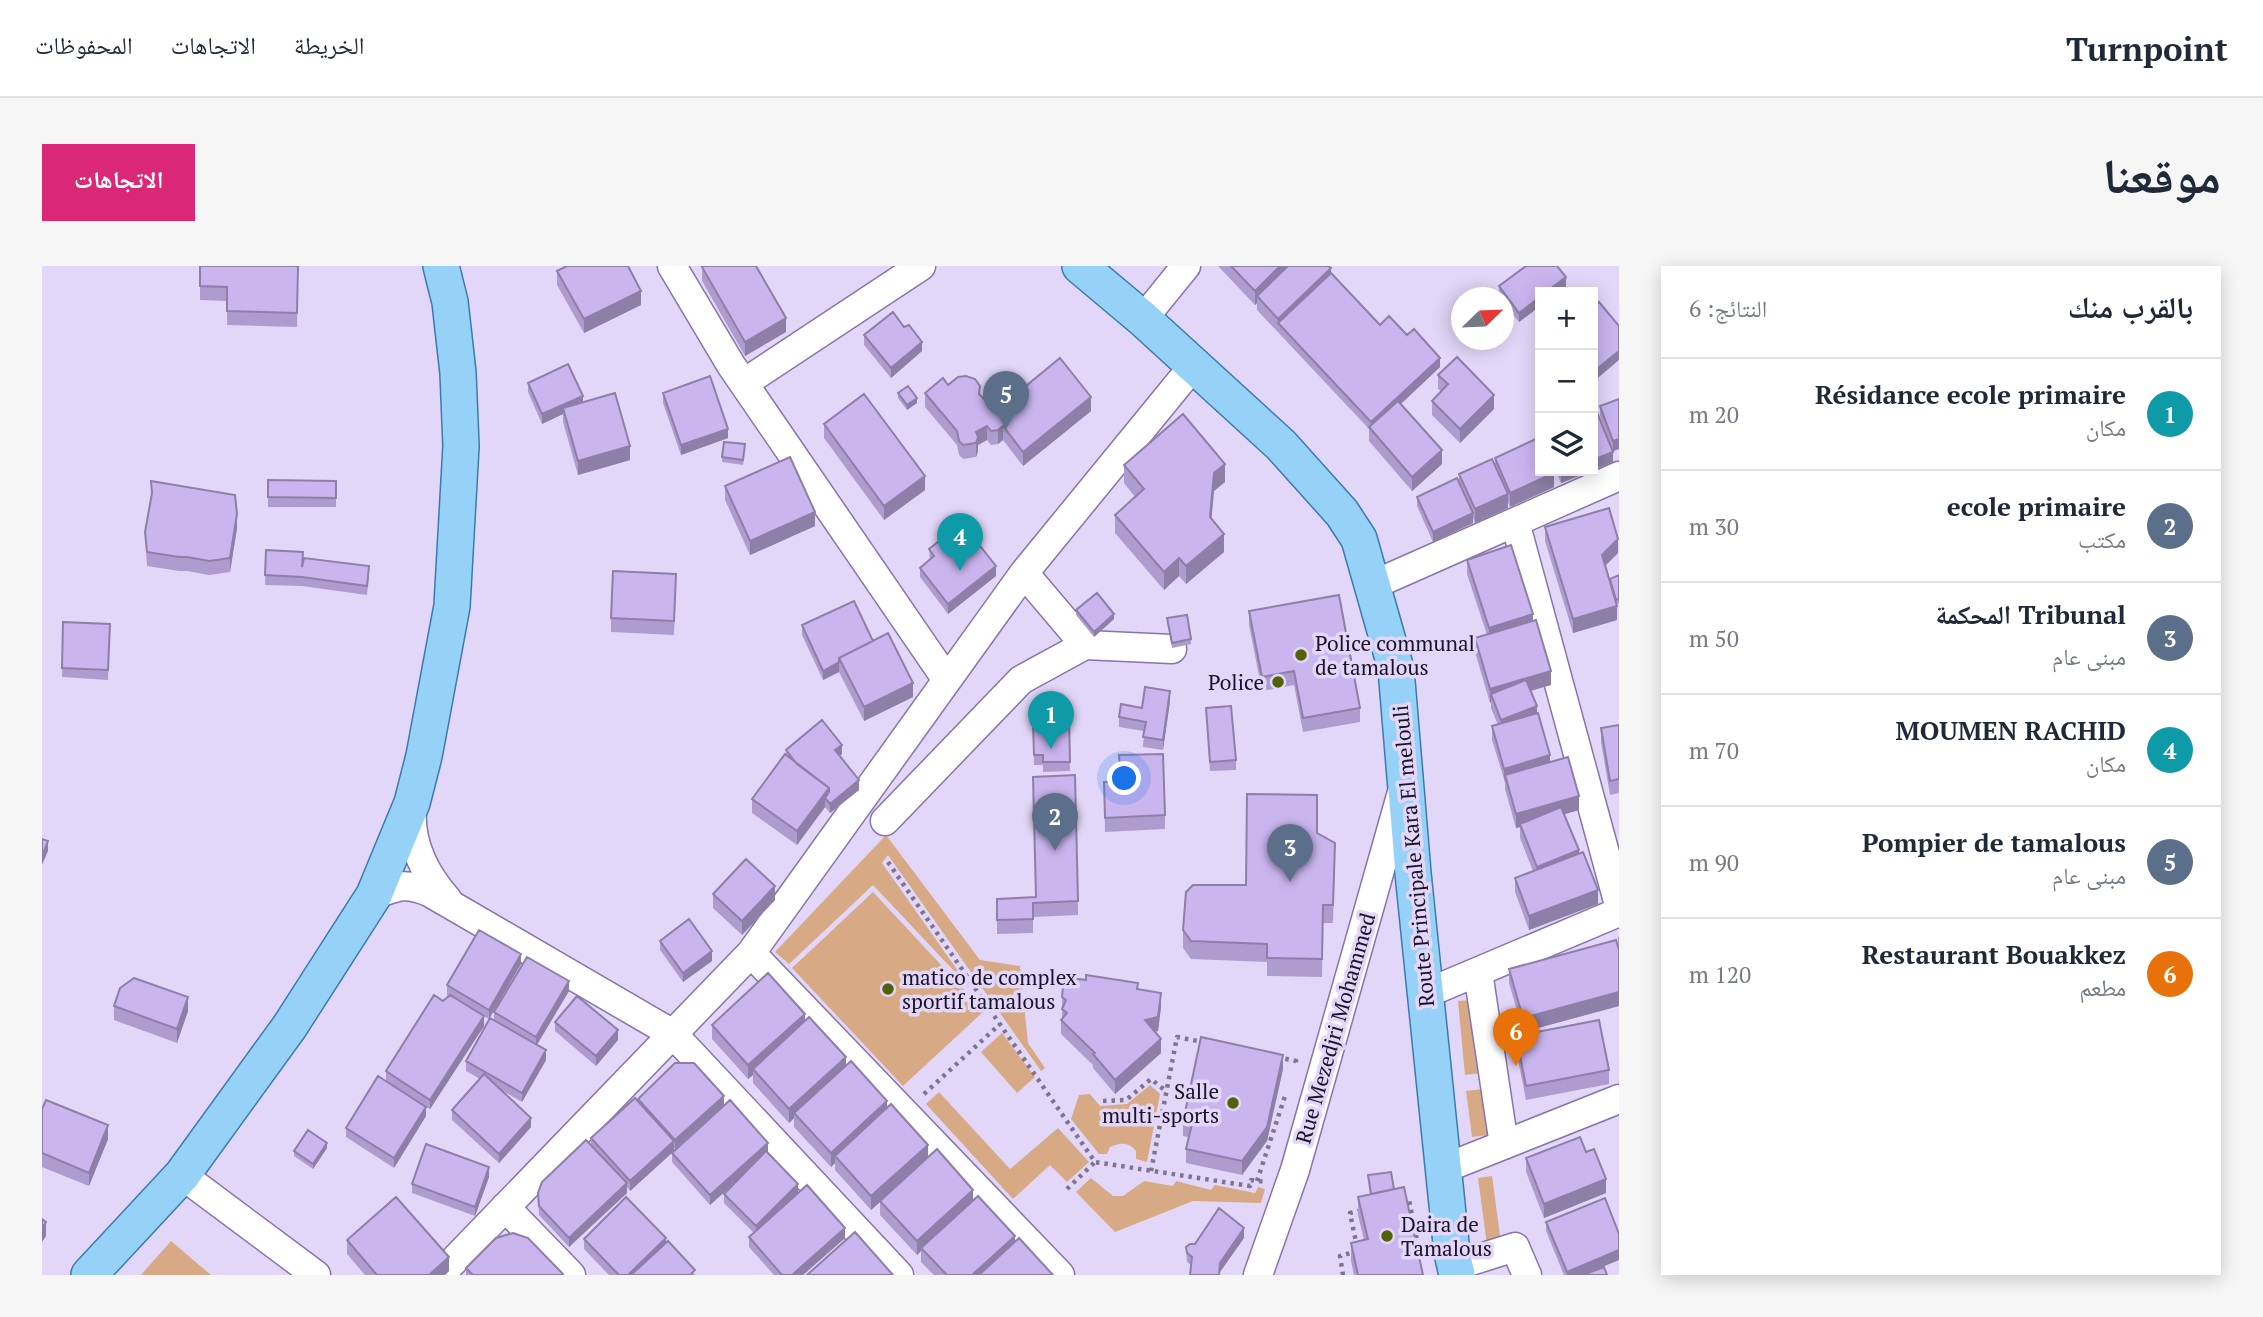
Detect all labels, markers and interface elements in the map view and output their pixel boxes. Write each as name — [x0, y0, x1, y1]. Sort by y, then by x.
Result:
text: Turnpoint — [2066, 27, 2228, 70]
text: المحفوظات — [35, 29, 133, 61]
text: الاتجاهات — [171, 29, 256, 61]
text: الخريطة — [294, 29, 365, 61]
text: موقعنا — [2103, 142, 2221, 207]
button: الاتجاهات — [42, 144, 195, 221]
north arrow — [1451, 287, 1514, 350]
map controls — [1535, 287, 1598, 476]
button: + — [1535, 287, 1598, 350]
text: بالقرب منك — [2068, 287, 2193, 327]
text: النتائج: 6 — [1689, 293, 1767, 324]
button: − — [1535, 350, 1598, 413]
pin: 5 — [983, 371, 1029, 429]
text: Résidance ecole primaire — [1815, 377, 2126, 411]
text: 20 m — [1689, 399, 1739, 430]
text: 1 — [2164, 399, 2177, 430]
text: مكان — [2086, 412, 2126, 443]
button: layers — [1535, 413, 1598, 476]
text: ecole primaire — [1947, 489, 2126, 523]
text: 30 m — [1689, 511, 1739, 542]
text: 2 — [2164, 511, 2177, 542]
pin: 4 — [937, 513, 983, 571]
text: مكتب — [2078, 524, 2126, 555]
text: Tribunal المحكمة — [1935, 597, 2126, 631]
text: 50 m — [1689, 623, 1739, 654]
text: 3 — [2164, 623, 2177, 654]
place label: Police communal de tamalous — [1315, 629, 1475, 681]
text: مبنى عام — [2052, 641, 2126, 672]
marker: Police communal de tamalous — [1293, 647, 1309, 663]
place label: Police — [1208, 668, 1264, 696]
marker: Police — [1270, 674, 1286, 690]
pin: 1 — [1028, 691, 1074, 749]
street label: Route Principale Kara El melouli — [1386, 704, 1440, 1008]
text: MOUMEN RACHID — [1896, 713, 2126, 747]
text: 70 m — [1689, 735, 1739, 766]
text: 4 — [2164, 735, 2177, 766]
text: مكان — [2086, 748, 2126, 779]
your location — [1107, 761, 1141, 795]
pin: 2 — [1032, 793, 1078, 851]
pin: 3 — [1267, 824, 1313, 882]
text: Pompier de tamalous — [1862, 825, 2126, 859]
text: 90 m — [1689, 847, 1739, 878]
text: 5 — [2164, 847, 2177, 878]
text: مبنى عام — [2052, 860, 2126, 891]
street label: Rue Mezedjri Mohammed — [1289, 909, 1381, 1147]
text: Restaurant Bouakkez — [1862, 937, 2126, 971]
text: 120 m — [1689, 959, 1751, 990]
text: 6 — [2164, 959, 2177, 990]
place label: matico de complex sportif tamalous — [902, 963, 1077, 1015]
text: مطعم — [2079, 972, 2126, 1003]
marker: matico de complex sportif tamalous — [880, 981, 896, 997]
pin: 6 — [1493, 1008, 1539, 1066]
place label: Salle multi-sports — [1102, 1077, 1219, 1129]
marker: Salle multi-sports — [1225, 1095, 1241, 1111]
place label: Daira de Tamalous — [1401, 1210, 1492, 1262]
marker: Daira de Tamalous — [1379, 1228, 1395, 1244]

